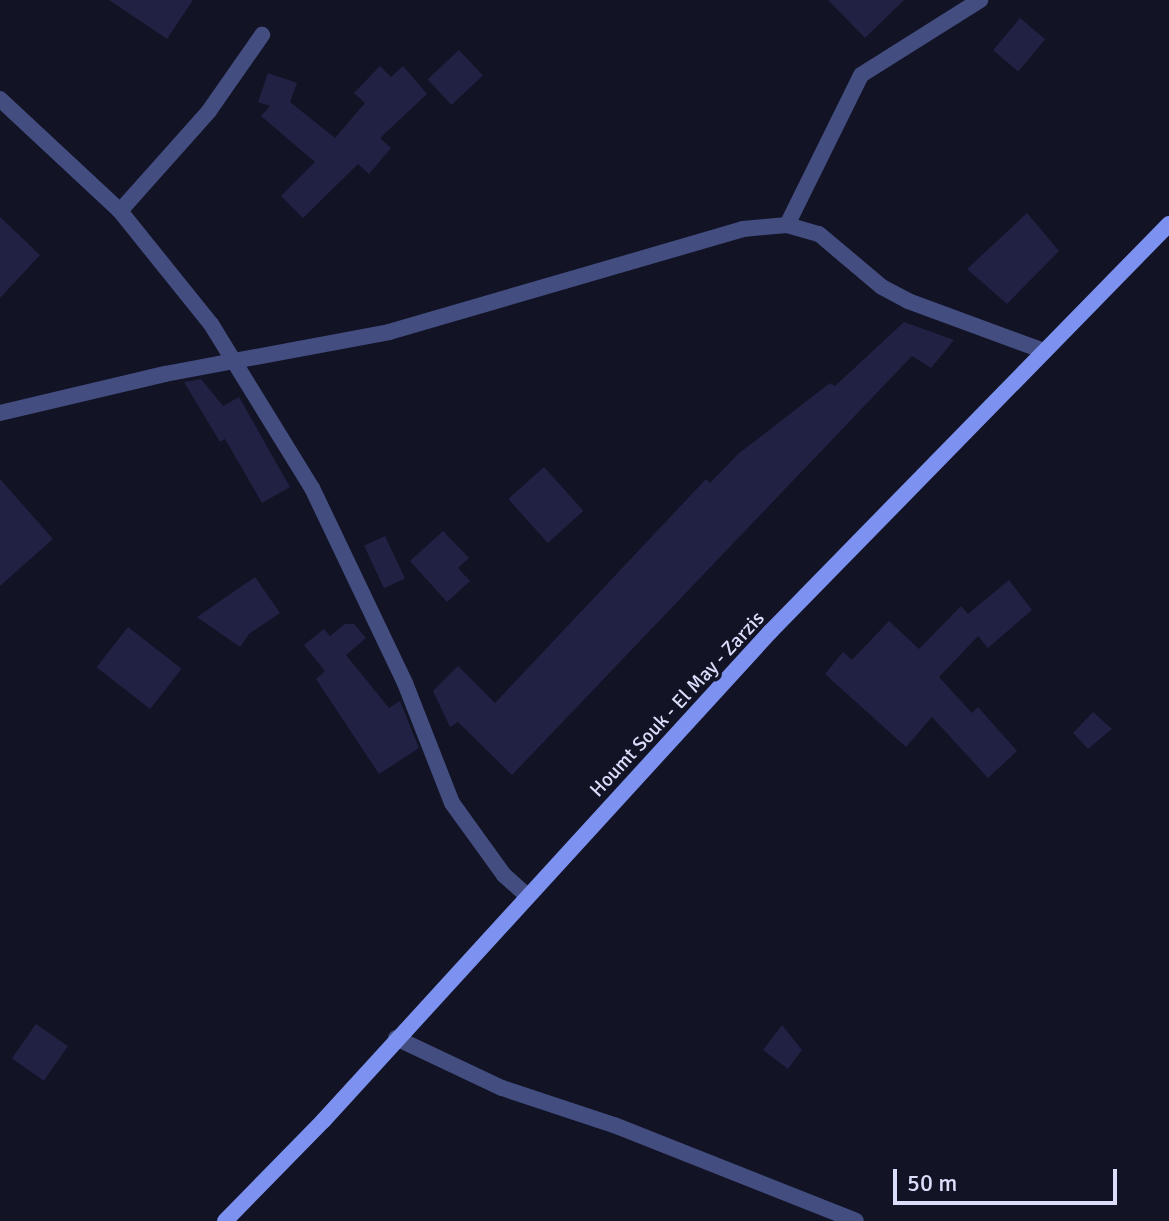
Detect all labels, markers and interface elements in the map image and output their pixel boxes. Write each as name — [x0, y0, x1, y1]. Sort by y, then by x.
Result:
street label: Houmt Souk - El May - Zarzis — [585, 606, 769, 802]
scale bar — [897, 1153, 1121, 1203]
text: 50 m — [907, 1168, 957, 1198]

